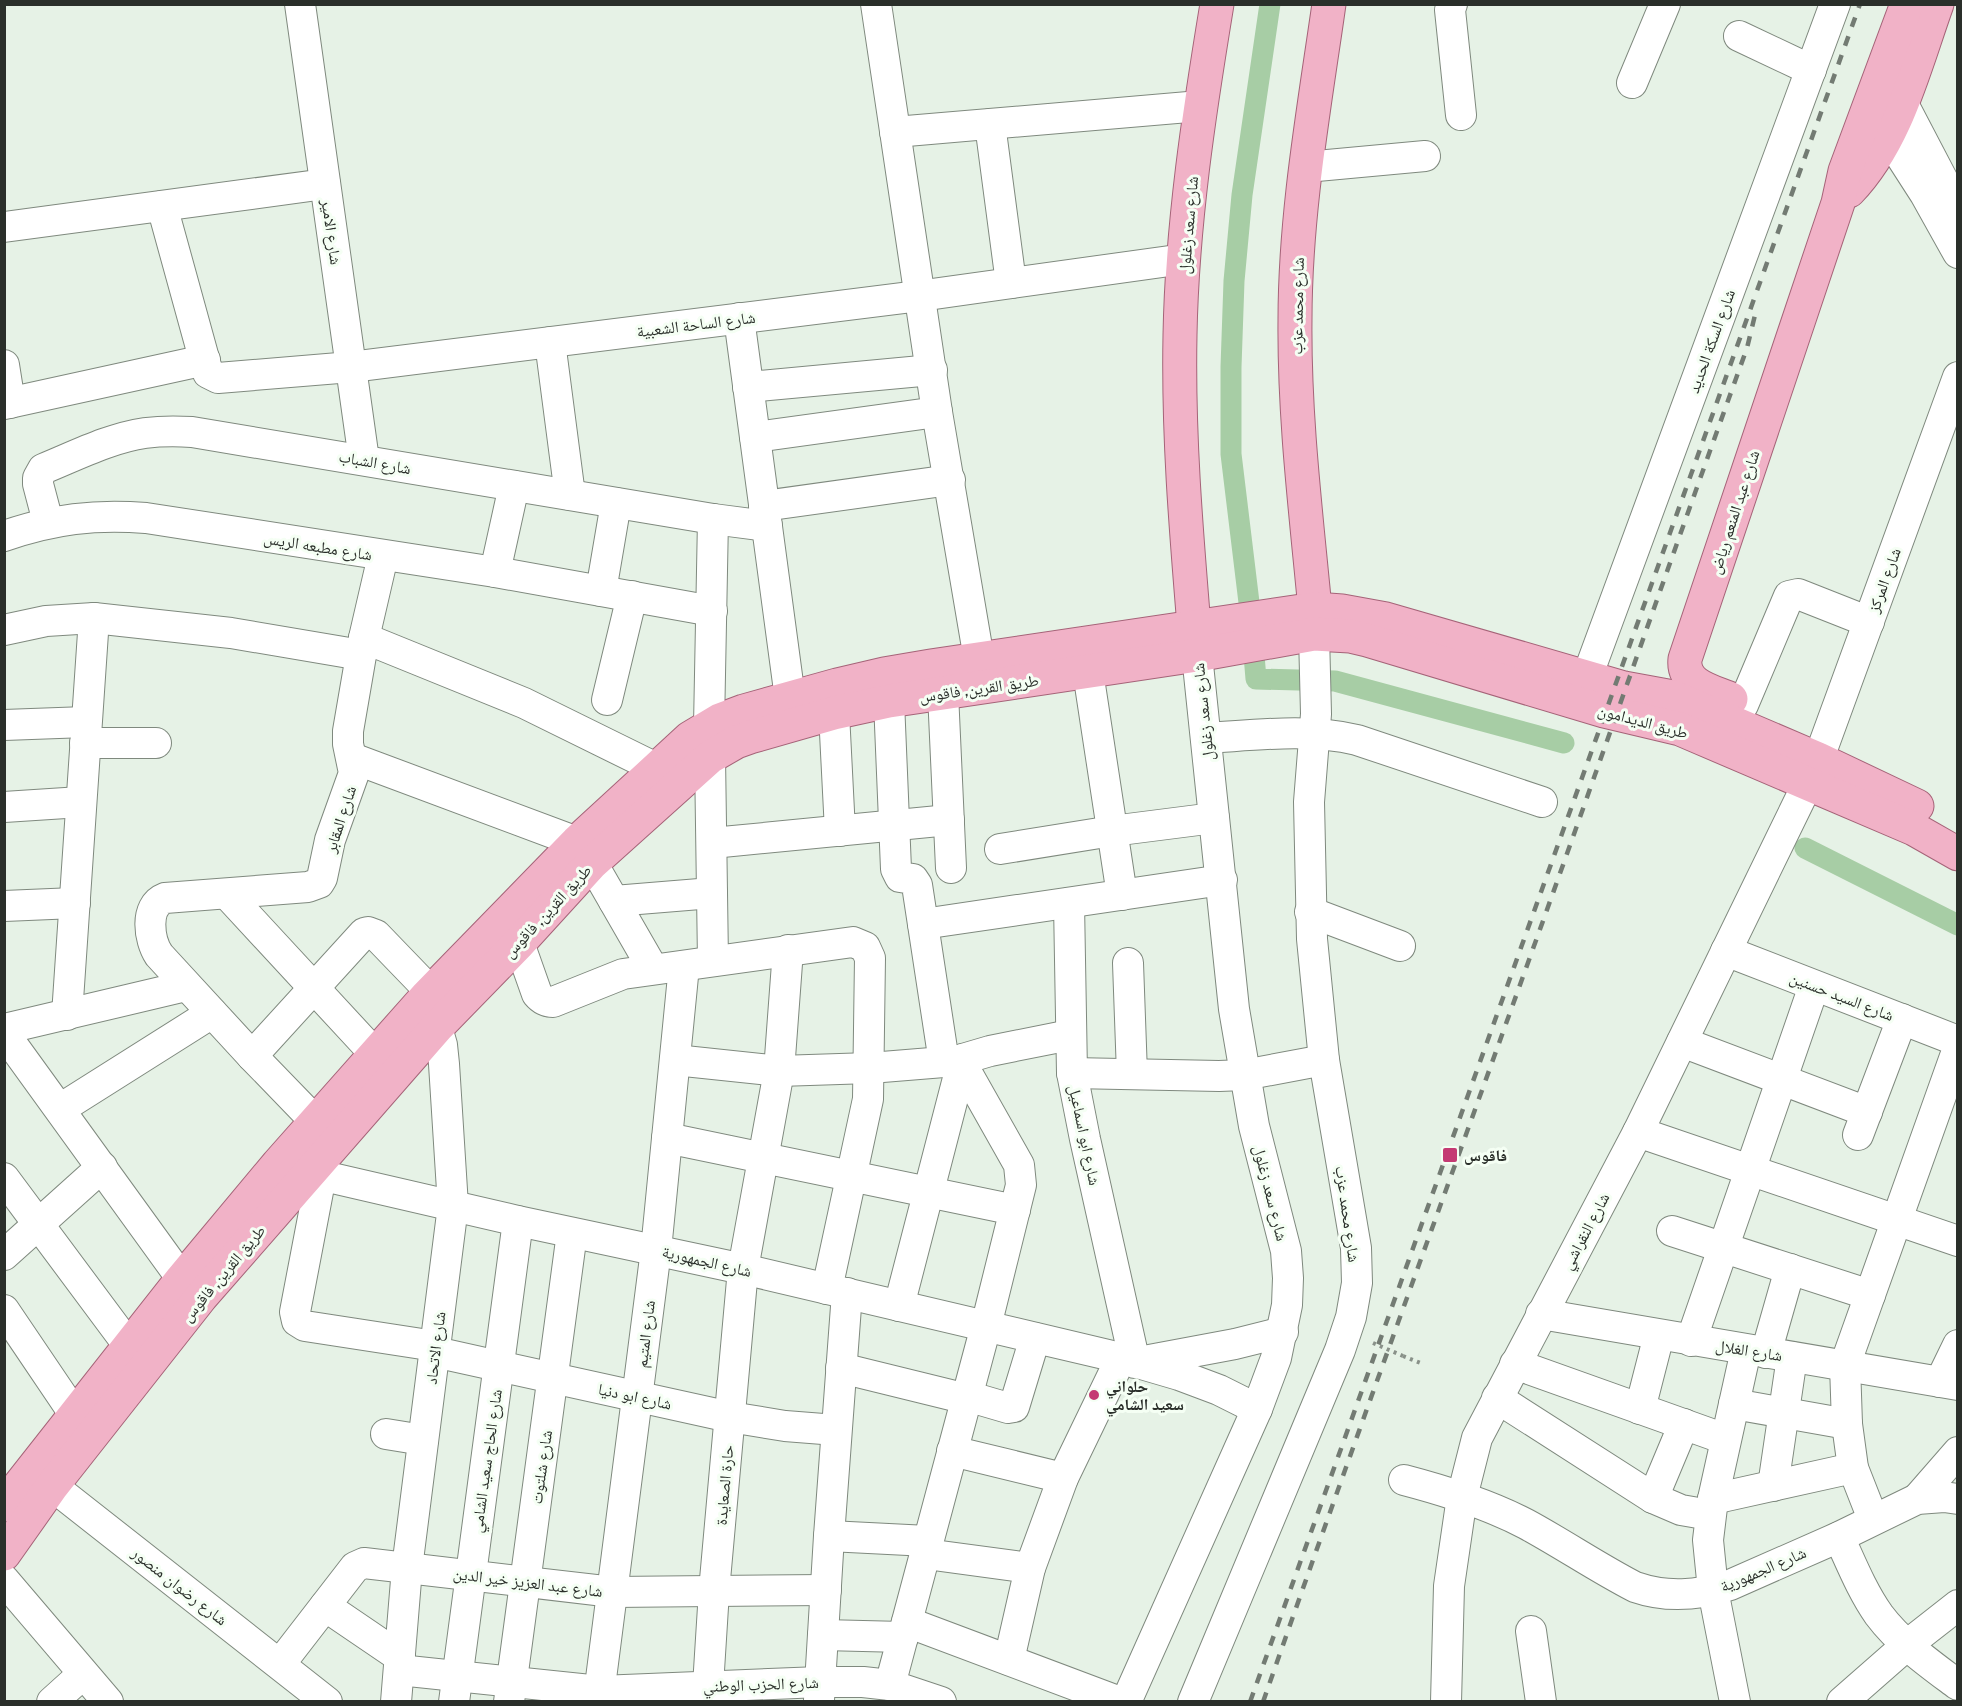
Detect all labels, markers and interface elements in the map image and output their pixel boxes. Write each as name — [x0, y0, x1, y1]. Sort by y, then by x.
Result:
street label: شارع سعد زغلول — [1175, 175, 1203, 275]
street label: شارع الامير — [316, 197, 345, 266]
street label: شارع محمد عزب — [1287, 257, 1309, 355]
street label: شارع السكة الحديد — [1684, 287, 1740, 396]
street label: شارع الساحة الشعبية — [636, 308, 757, 342]
street label: شارع الشباب — [337, 447, 413, 479]
street label: شارع عبد المنعم رياض — [1705, 448, 1764, 577]
street label: شارع مطبعه الريس — [262, 529, 373, 565]
street label: شارع المركز — [1864, 545, 1906, 617]
street label: شارع سعد زغلول — [1189, 662, 1219, 762]
street label: طريق القرين, فاقوس — [918, 671, 1040, 707]
street label: طريق الديدامون — [1595, 700, 1690, 744]
street label: شارع المقابر — [320, 783, 361, 856]
street label: طريق القرين, فاقوس — [499, 861, 596, 962]
street label: شارع السيد حسنين — [1787, 968, 1897, 1026]
street label: شارع ابو اسماعيل — [1064, 1083, 1104, 1187]
street label: شارع سعد زغلول — [1248, 1143, 1292, 1243]
marker: فاقوس — [1441, 1146, 1459, 1164]
place label: فاقوس — [1464, 1146, 1507, 1165]
street label: شارع محمد عزب — [1330, 1165, 1364, 1264]
street label: شارع النقراشي — [1557, 1190, 1616, 1274]
street label: طريق القرين, فاقوس — [177, 1221, 270, 1326]
street label: شارع الجمهورية — [660, 1242, 753, 1282]
street label: شارع المتيم — [632, 1299, 660, 1369]
street label: شارع الاتحاد — [422, 1311, 450, 1386]
street label: شارع الغلال — [1714, 1336, 1784, 1366]
place label: حلواني سعيد الشامي — [1106, 1377, 1184, 1417]
street label: شارع ابو دنيا — [596, 1379, 673, 1415]
street label: شارع الحاج سعيد الشامي — [467, 1388, 509, 1535]
marker: حلواني سعيد الشامي — [1087, 1388, 1101, 1402]
street label: شارع شلتوت — [527, 1429, 557, 1505]
street label: حارة الصعايدة — [712, 1444, 737, 1526]
street label: شارع رضوان منصور — [127, 1543, 231, 1630]
street label: شارع الجمهورية — [1717, 1543, 1809, 1597]
street label: شارع عبد العزيز خير الدين — [452, 1564, 604, 1602]
street label: شارع الحزب الوطني — [703, 1673, 819, 1699]

